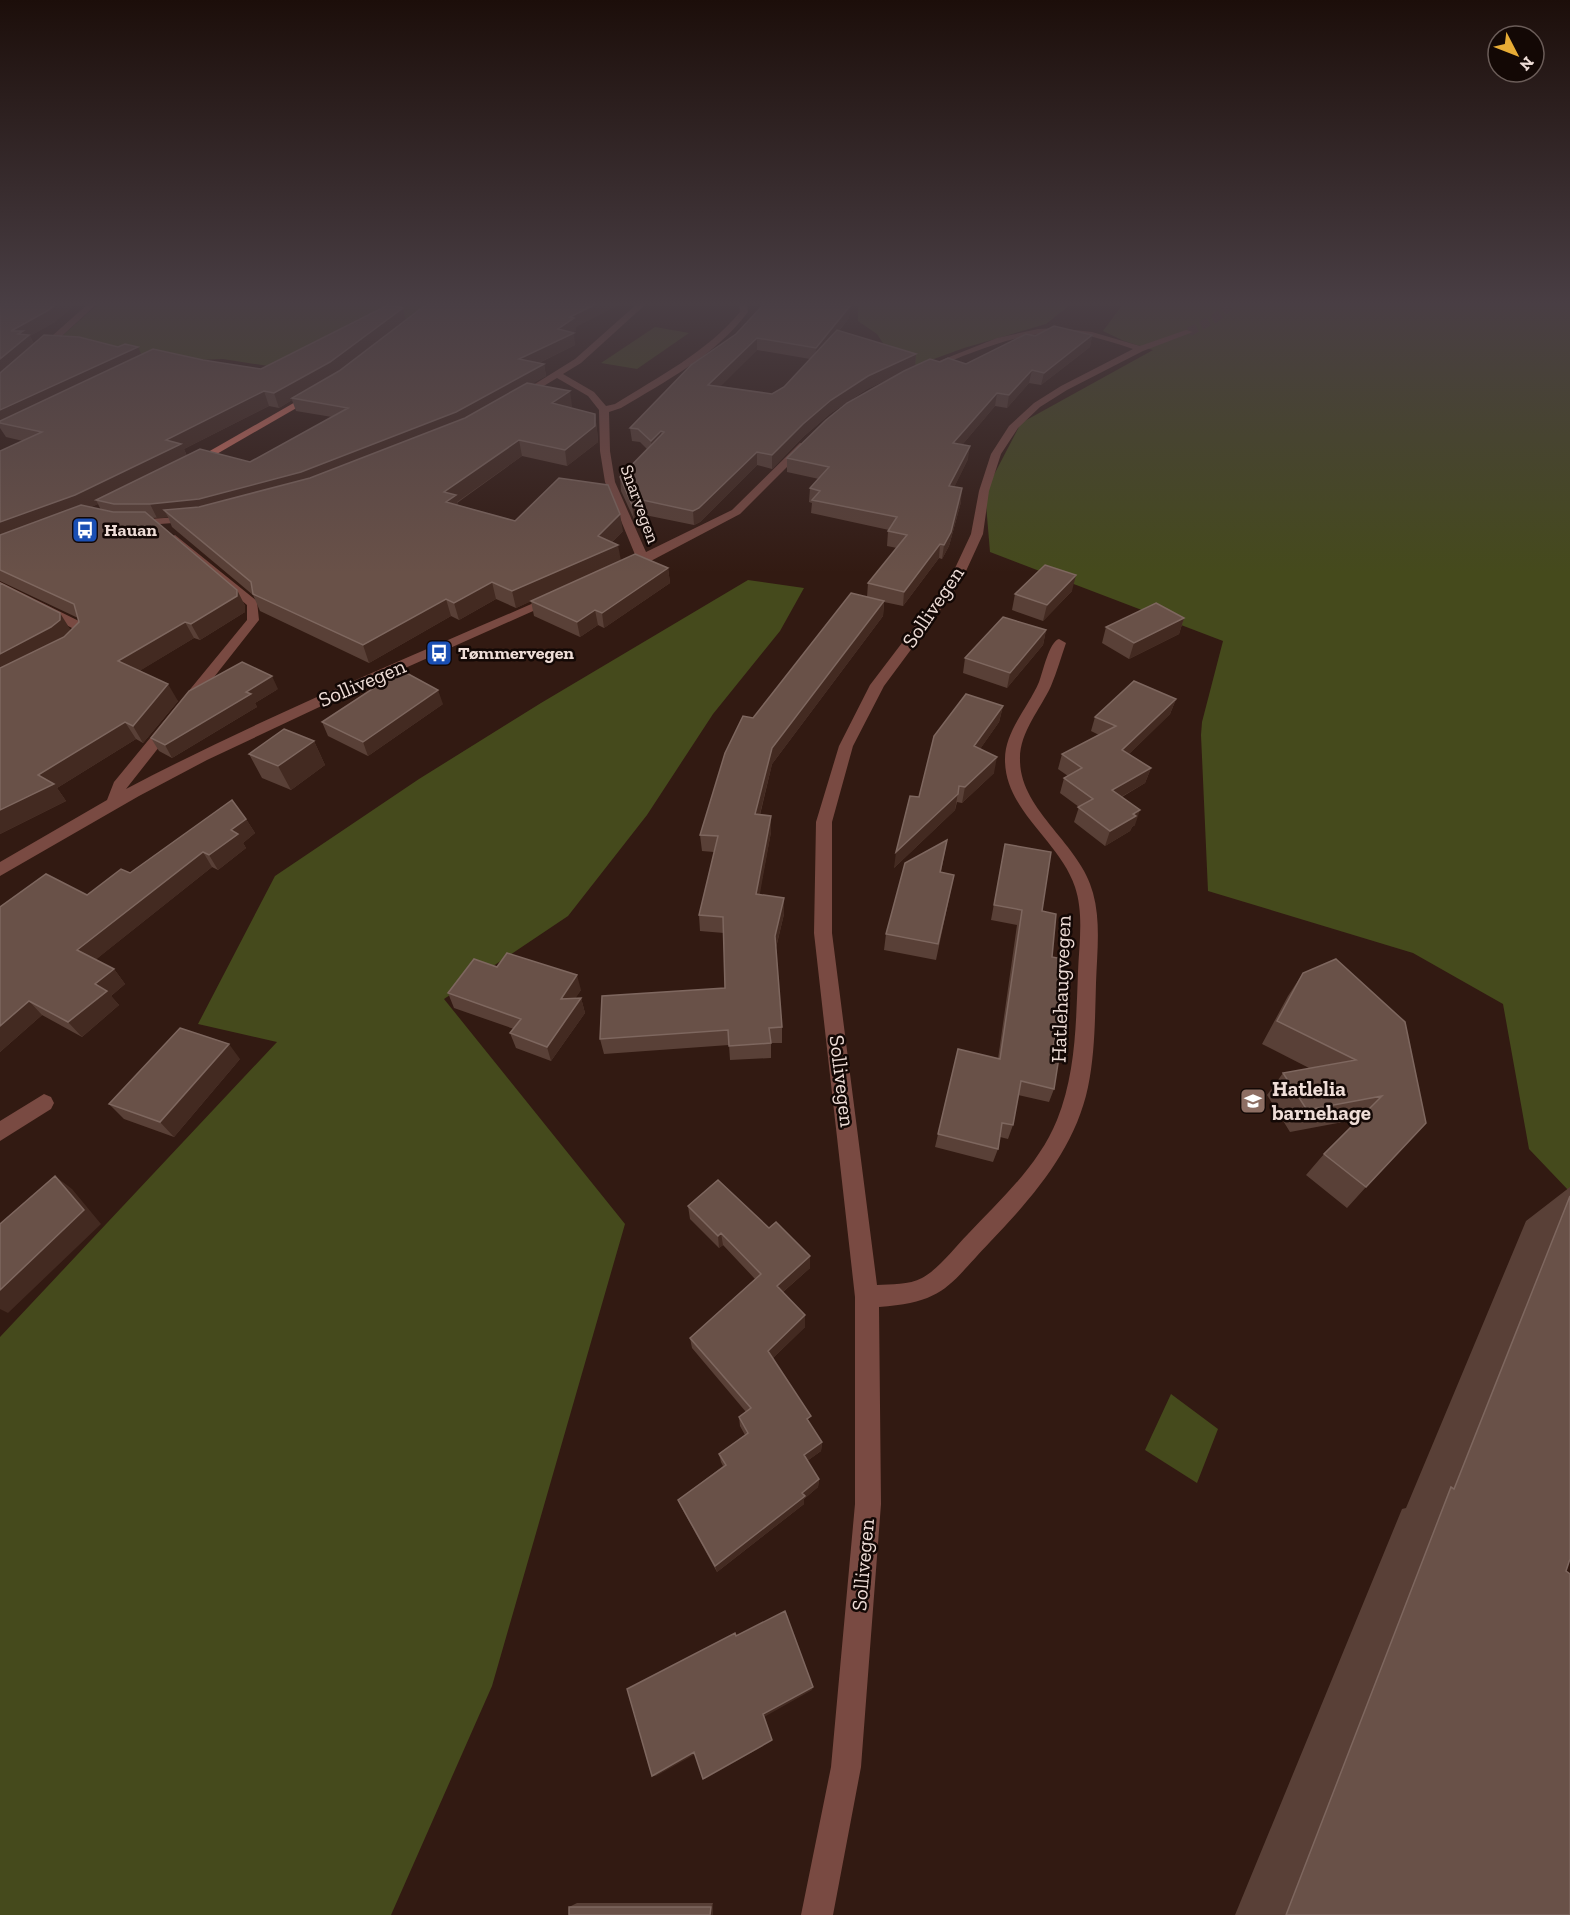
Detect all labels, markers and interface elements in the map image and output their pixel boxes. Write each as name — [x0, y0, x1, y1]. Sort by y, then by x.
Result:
north arrow — [1486, 24, 1546, 84]
text: N — [1516, 53, 1538, 75]
street label: Snarvegen — [616, 462, 665, 547]
bus stop icon: Hauan — [70, 515, 100, 545]
place label: Hauan — [104, 519, 157, 541]
street label: Sollivegen — [896, 561, 969, 652]
bus stop icon: Tømmervegen — [424, 638, 454, 668]
place label: Tømmervegen — [458, 642, 574, 664]
street label: Sollivegen — [314, 653, 409, 712]
street label: Hatlehaugvegen — [1045, 915, 1076, 1063]
street label: Sollivegen — [824, 1034, 861, 1128]
place label: Hatlelia barnehage — [1271, 1076, 1371, 1125]
school or university icon: Hatlelia barnehage — [1238, 1086, 1268, 1116]
street label: Sollivegen — [846, 1518, 879, 1612]

